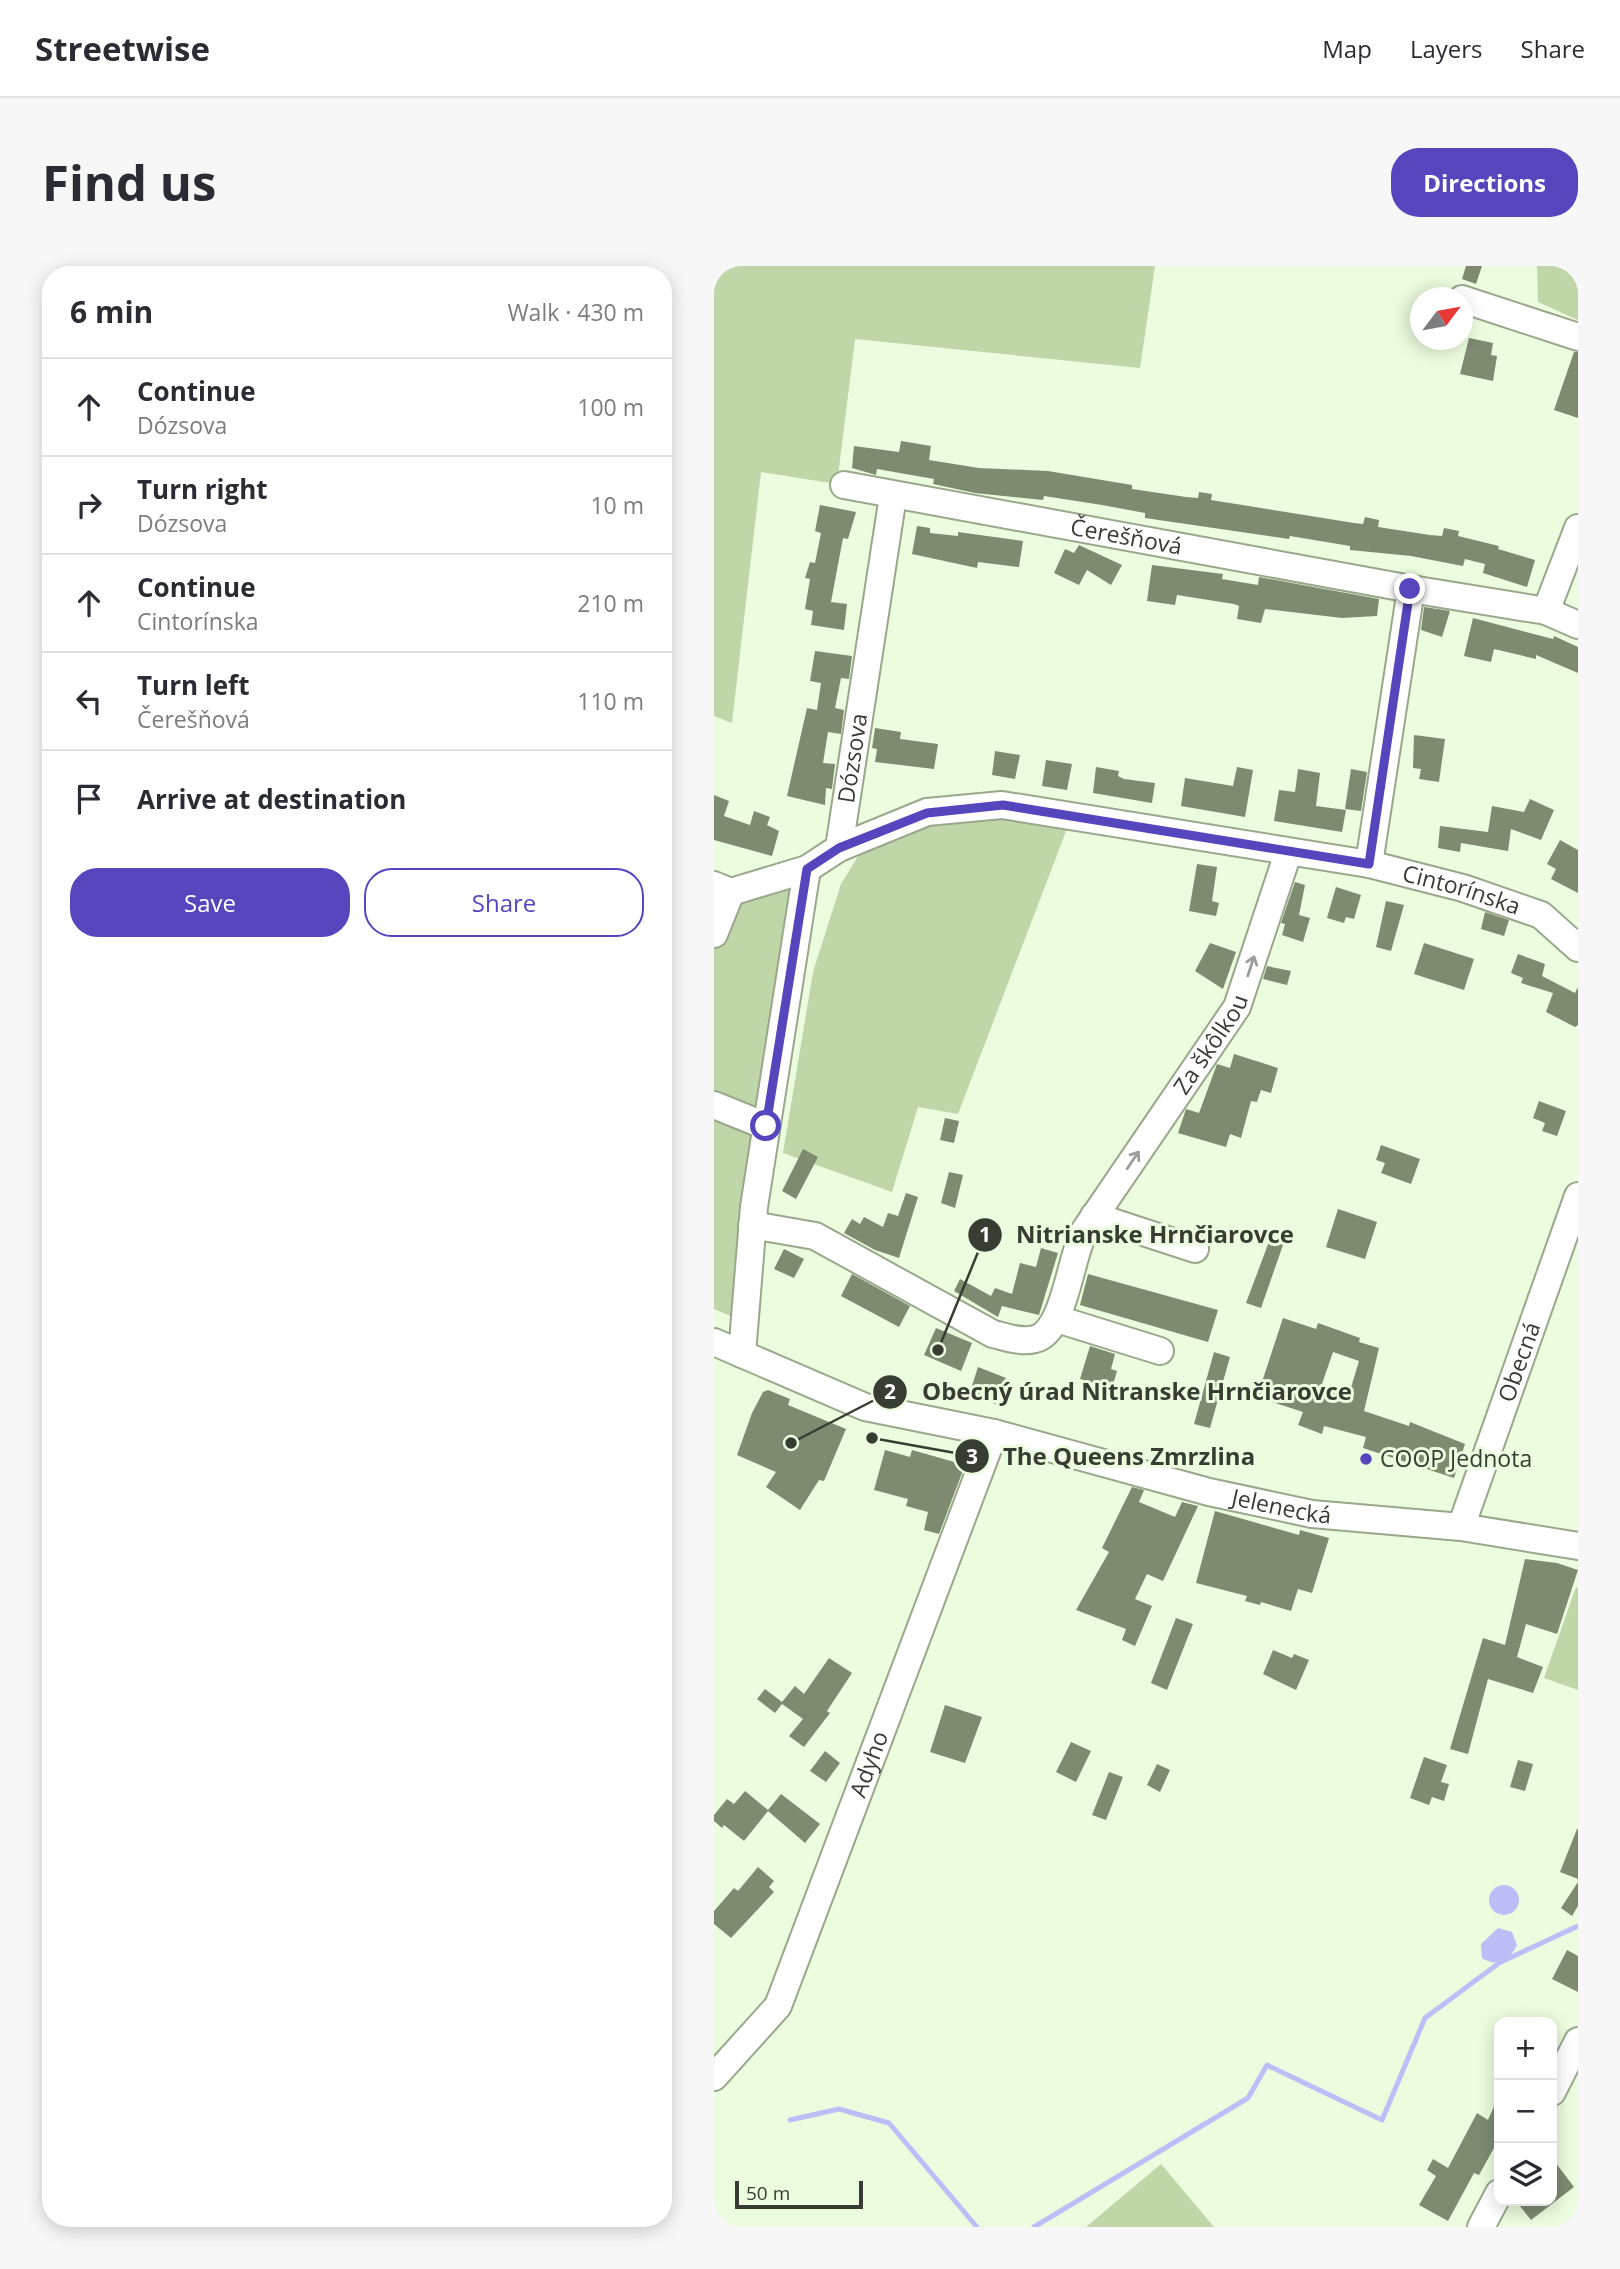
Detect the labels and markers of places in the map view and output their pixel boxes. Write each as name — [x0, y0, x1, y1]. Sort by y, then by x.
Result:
callout: Nitrianske Hrnčiarovce — [967, 1212, 1308, 1257]
callout: Obecný úrad Nitranske Hrnčiarovce — [873, 1369, 1366, 1414]
callout: The Queens Zmrzlina — [954, 1434, 1269, 1479]
place label: COOP Jednota — [1380, 1442, 1532, 1474]
marker: COOP Jednota — [1358, 1451, 1374, 1467]

